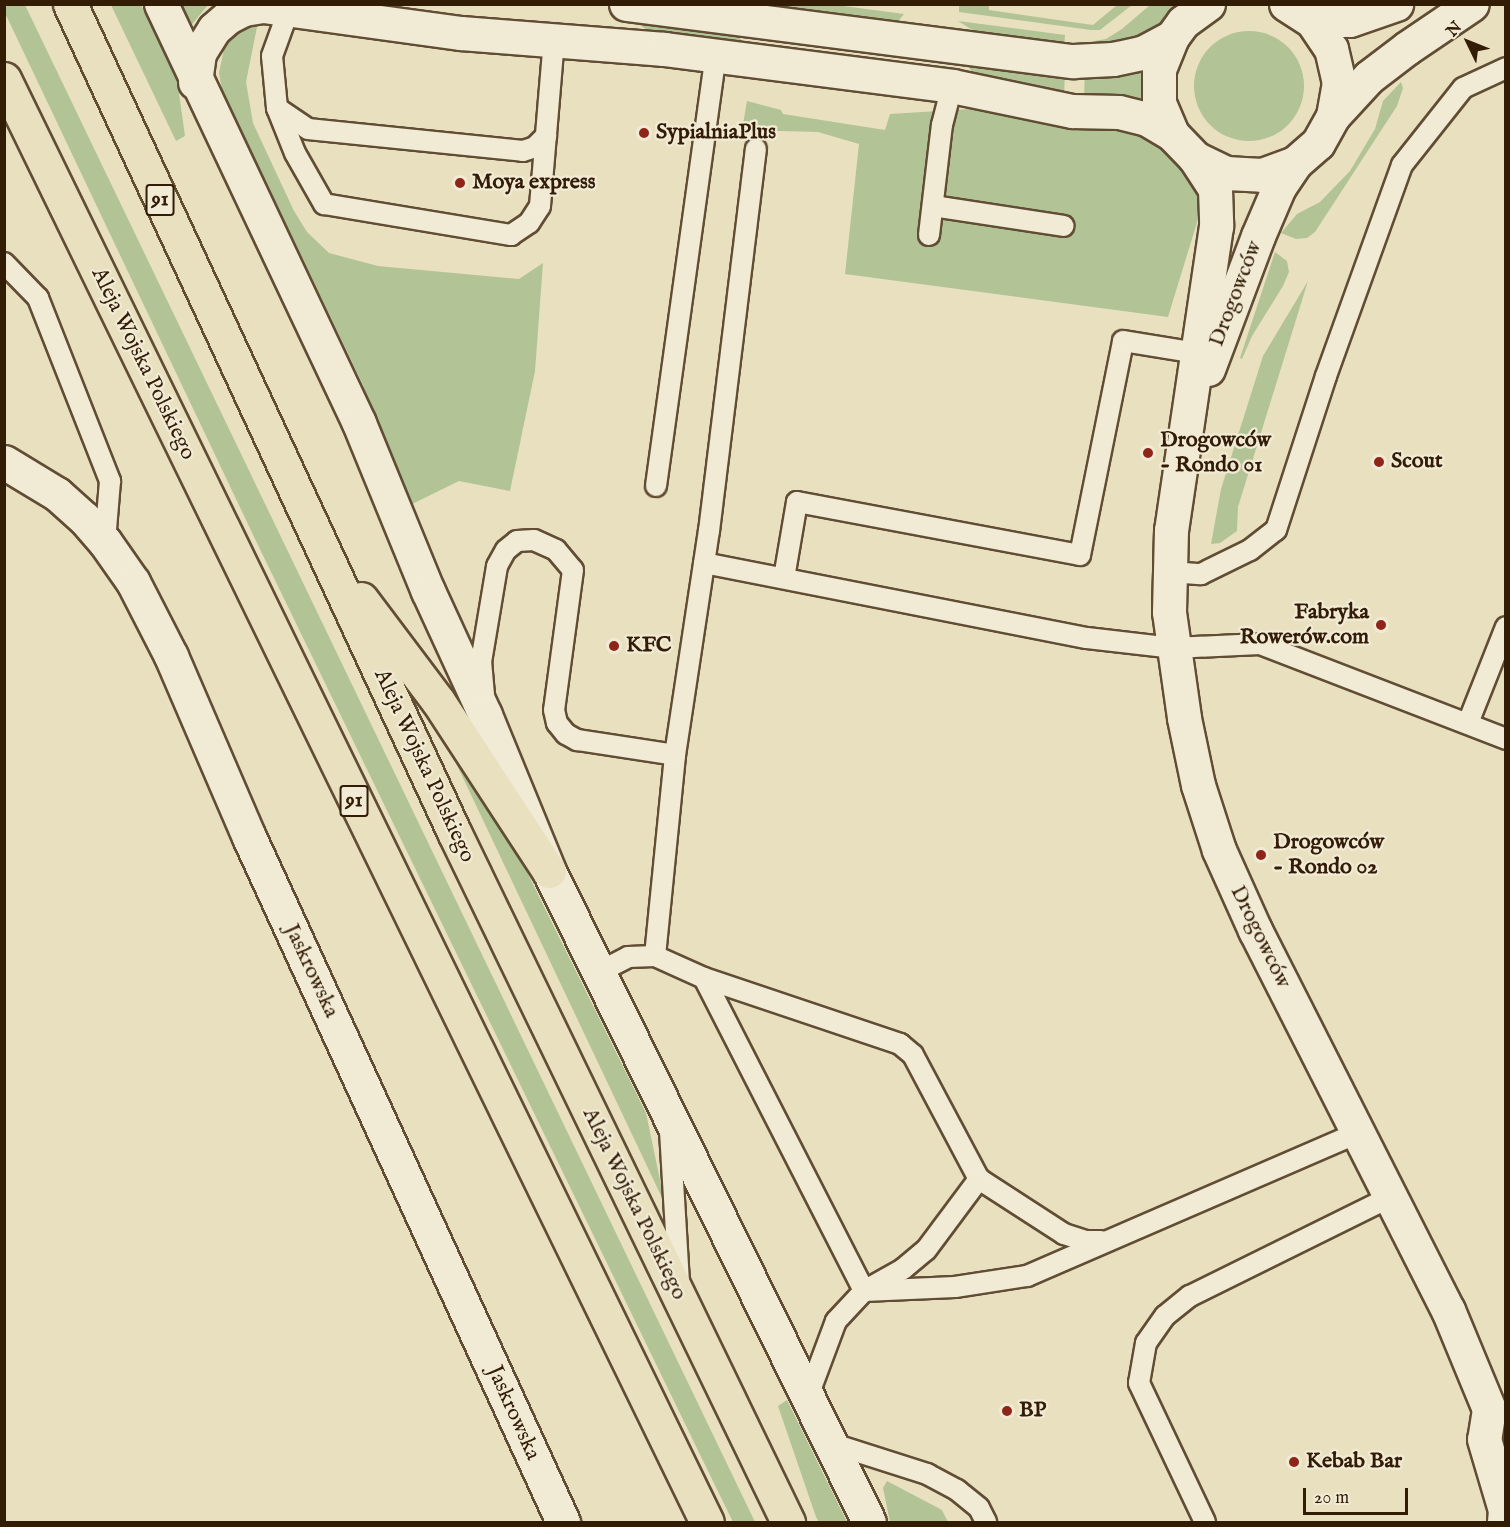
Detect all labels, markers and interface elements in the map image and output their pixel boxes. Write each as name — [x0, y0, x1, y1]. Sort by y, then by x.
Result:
north arrow — [1438, 12, 1498, 72]
text: N — [1443, 18, 1467, 42]
place label: SypialniaPlus — [656, 120, 776, 146]
marker: SypialniaPlus — [637, 126, 651, 140]
place label: Moya express — [472, 170, 595, 196]
marker: Moya express — [453, 176, 467, 190]
road number: 91 — [145, 182, 175, 218]
street label: Drogowców — [1204, 237, 1268, 351]
street label: Aleja Wojska Polskiego — [85, 264, 201, 464]
place label: Drogowców - Rondo 01 — [1160, 427, 1271, 478]
marker: Drogowców - Rondo 01 — [1141, 446, 1155, 460]
place label: Scout — [1391, 449, 1442, 475]
marker: Scout — [1372, 455, 1386, 469]
place label: Fabryka Rowerów.com — [1240, 599, 1369, 650]
marker: Fabryka Rowerów.com — [1374, 618, 1388, 632]
place label: KFC — [626, 633, 672, 659]
marker: KFC — [607, 639, 621, 653]
street label: Aleja Wojska Polskiego — [368, 665, 480, 867]
road number: 91 — [339, 783, 369, 819]
place label: Drogowców - Rondo 02 — [1273, 829, 1384, 880]
marker: Drogowców - Rondo 02 — [1254, 848, 1268, 862]
street label: Drogowców — [1224, 881, 1296, 993]
street label: Jaskrowska — [278, 920, 344, 1022]
street label: Aleja Wojska Polskiego — [576, 1104, 692, 1304]
street label: Jaskrowska — [480, 1362, 546, 1464]
place label: BP — [1019, 1398, 1046, 1424]
marker: BP — [1000, 1404, 1014, 1418]
place label: Kebab Bar — [1306, 1449, 1402, 1475]
marker: Kebab Bar — [1287, 1455, 1301, 1469]
scale bar — [1306, 1476, 1411, 1514]
text: 20 m — [1314, 1487, 1349, 1510]

